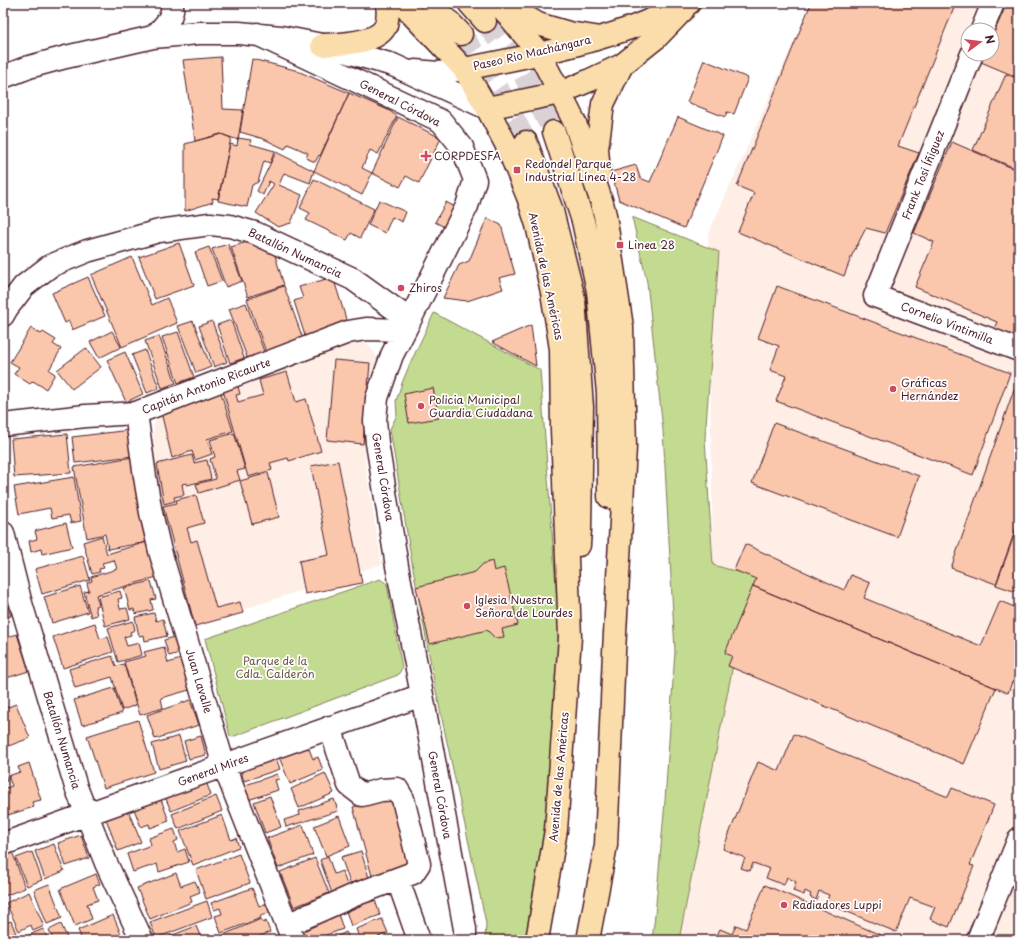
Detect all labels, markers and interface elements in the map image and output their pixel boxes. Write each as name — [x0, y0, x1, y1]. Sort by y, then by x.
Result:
north arrow — [960, 22, 1000, 62]
street label: Paseo Río Machángara — [471, 31, 593, 74]
text: N — [981, 33, 1000, 46]
street label: General Córdova — [357, 75, 444, 130]
street label: Frank Tosi Íñiguez — [897, 128, 948, 222]
place label: CORPDESFA — [434, 147, 501, 164]
marker: CORPDESFA — [421, 151, 431, 161]
place label: Redondel Parque Industrial Línea 4-28 — [525, 155, 637, 185]
marker: Redondel Parque Industrial Línea 4-28 — [512, 165, 522, 175]
street label: Avenida de las Américas — [525, 210, 568, 341]
street label: Batallón Numancia — [245, 223, 345, 282]
place label: Linea 28 — [628, 236, 675, 253]
marker: Linea 28 — [615, 240, 625, 250]
place label: Zhiros — [409, 279, 442, 296]
marker: Zhiros — [396, 283, 406, 293]
street label: Cornelio Vintimilla — [898, 297, 996, 348]
street label: Capitán Antonio Ricaurte — [139, 353, 273, 418]
place label: Gráficas Hernández — [901, 374, 958, 404]
marker: Gráficas Hernández — [888, 384, 898, 394]
place label: Policia Municipal Guardia Ciudadana — [429, 391, 533, 421]
marker: Policia Municipal Guardia Ciudadana — [416, 401, 426, 411]
street label: General Córdova — [368, 432, 399, 523]
place label: Iglesia Nuestra Señora de Lourdes — [475, 591, 573, 621]
marker: Iglesia Nuestra Señora de Lourdes — [462, 601, 472, 611]
street label: Juan Lavalle — [182, 647, 217, 715]
park label: Parque de la Cdla. Calderón — [235, 652, 315, 682]
street label: Batallón Numancia — [39, 689, 86, 791]
street label: Avenida de las Américas — [544, 711, 573, 843]
street label: General Mires — [175, 749, 251, 790]
street label: General Córdova — [424, 750, 457, 841]
place label: Radiadores Luppi — [792, 896, 882, 913]
marker: Radiadores Luppi — [779, 900, 789, 910]

